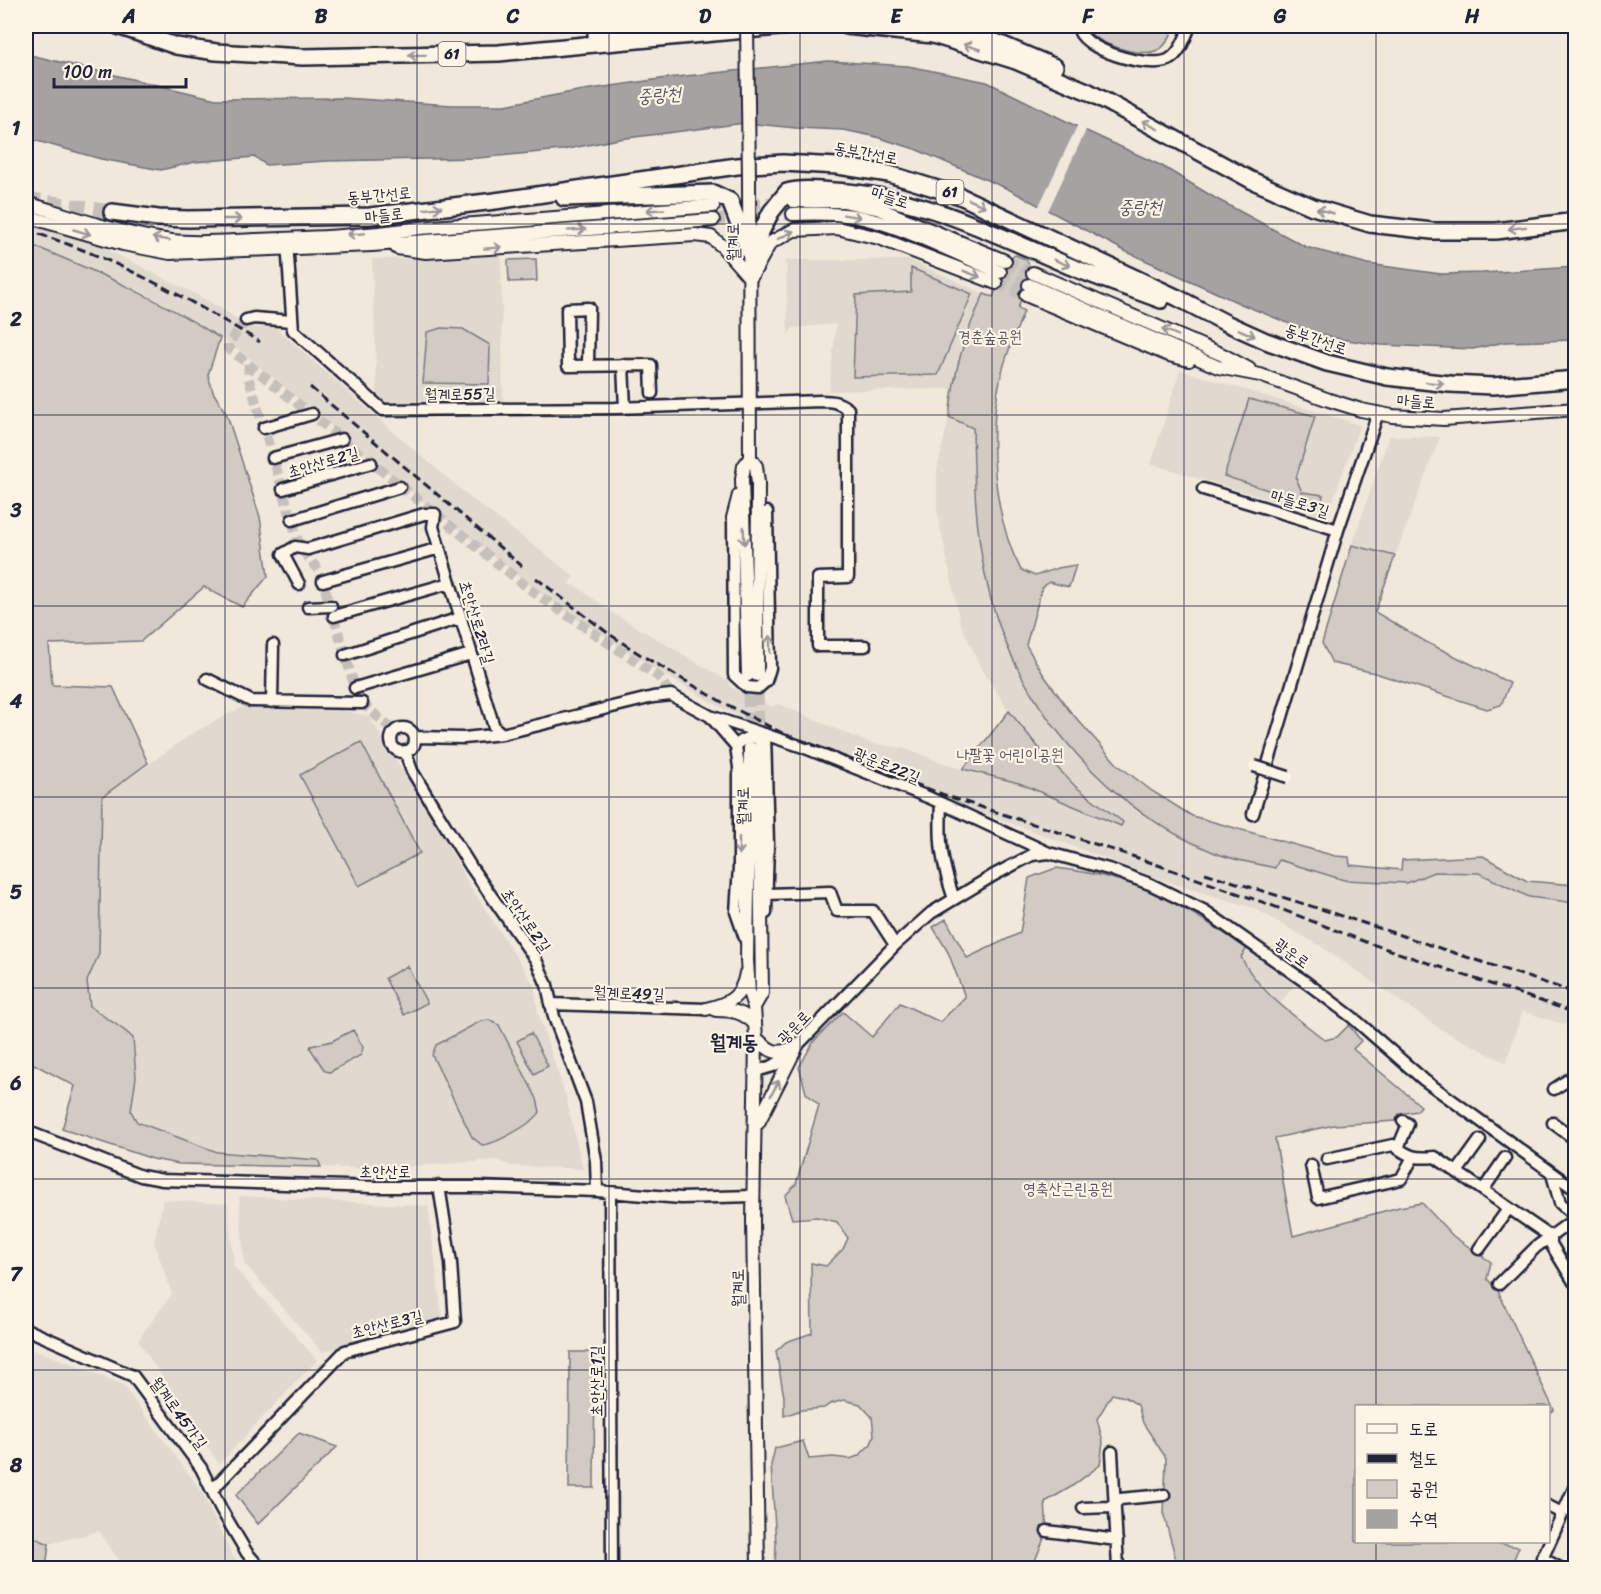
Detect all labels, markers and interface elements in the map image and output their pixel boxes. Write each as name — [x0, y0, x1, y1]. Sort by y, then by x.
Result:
text: A — [121, 0, 136, 34]
text: B — [315, 0, 328, 34]
text: C — [506, 0, 520, 34]
text: D — [699, 0, 712, 34]
text: E — [890, 0, 903, 34]
text: F — [1082, 0, 1095, 34]
text: G — [1273, 0, 1287, 34]
text: H — [1464, 0, 1480, 34]
one-way arrow — [963, 41, 982, 52]
road number: 61 — [438, 42, 466, 66]
one-way arrow — [407, 50, 427, 61]
scale bar — [54, 51, 186, 89]
text: 100 m — [63, 56, 112, 88]
water label: 중랑천 — [636, 77, 683, 112]
text: 1 — [12, 111, 21, 146]
one-way arrow — [1141, 119, 1159, 131]
street label: 동부간선로 — [832, 133, 900, 173]
street label: 마들로 — [867, 177, 913, 217]
street label: 동부간선로 — [346, 178, 412, 212]
road number: 61 — [936, 180, 964, 204]
water label: 중랑천 — [1118, 191, 1163, 223]
one-way arrow — [967, 198, 985, 209]
street label: 마들로 — [363, 199, 405, 231]
one-way arrow — [423, 202, 443, 213]
one-way arrow — [645, 205, 665, 216]
one-way arrow — [1316, 205, 1335, 216]
one-way arrow — [841, 211, 861, 222]
one-way arrow — [223, 213, 243, 225]
street label: 월계로 — [718, 222, 748, 262]
one-way arrow — [1508, 223, 1528, 234]
one-way arrow — [567, 224, 587, 235]
one-way arrow — [72, 227, 91, 238]
one-way arrow — [777, 228, 795, 240]
one-way arrow — [346, 229, 366, 240]
one-way arrow — [152, 233, 172, 244]
one-way arrow — [483, 243, 503, 254]
one-way arrow — [1053, 258, 1071, 269]
one-way arrow — [962, 269, 981, 280]
text: 2 — [9, 302, 22, 337]
street label: 동부간선로 — [1281, 315, 1351, 363]
park label: 경춘숲공원 — [958, 322, 1022, 351]
one-way arrow — [1162, 325, 1180, 337]
one-way arrow — [1238, 327, 1256, 339]
one-way arrow — [1424, 378, 1444, 389]
street label: 월계로55길 — [424, 379, 496, 409]
street label: 마들로 — [1396, 385, 1436, 417]
street label: 초안산로2길 — [284, 438, 362, 486]
street label: 마들로3길 — [1267, 480, 1333, 526]
text: 3 — [10, 493, 22, 528]
one-way arrow — [738, 525, 750, 545]
street label: 초안산로2라길 — [450, 576, 504, 668]
one-way arrow — [764, 634, 776, 654]
text: 4 — [9, 684, 23, 719]
street label: 광운로22길 — [849, 738, 925, 792]
park label: 나팔꽃 어린이공원 — [956, 740, 1064, 769]
street label: 월계로 — [728, 786, 758, 826]
one-way arrow — [733, 836, 745, 856]
text: 5 — [10, 875, 22, 910]
street label: 초안산로2길 — [493, 882, 559, 959]
street label: 광운로 — [1268, 930, 1316, 976]
street label: 월계로49길 — [593, 977, 665, 1009]
street label: 광운로 — [770, 1003, 818, 1051]
district label: 월계동 — [710, 1025, 758, 1060]
text: 6 — [9, 1066, 22, 1101]
one-way arrow — [769, 1080, 781, 1098]
street label: 초안산로 — [359, 1157, 411, 1186]
park label: 영축산근린공원 — [1023, 1174, 1113, 1203]
text: 7 — [10, 1257, 23, 1292]
street label: 월계로 — [723, 1268, 753, 1308]
street label: 초안산로3길 — [348, 1301, 426, 1347]
street label: 초안산로1길 — [582, 1345, 611, 1417]
street label: 월계로45가길 — [143, 1370, 216, 1456]
legend — [1355, 1405, 1550, 1543]
text: 도로 — [1409, 1413, 1438, 1445]
text: 철도 — [1409, 1443, 1438, 1475]
text: 8 — [9, 1448, 23, 1483]
text: 공원 — [1409, 1473, 1438, 1505]
text: 수역 — [1409, 1503, 1438, 1535]

